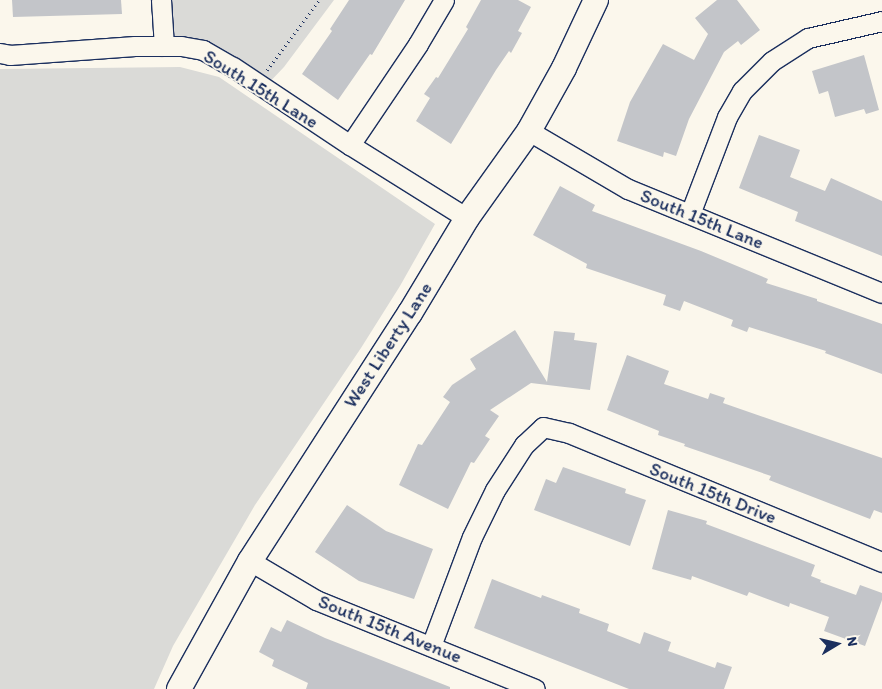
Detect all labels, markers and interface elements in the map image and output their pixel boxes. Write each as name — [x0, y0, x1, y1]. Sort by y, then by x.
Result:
street label: South 15th Lane — [199, 45, 323, 133]
street label: South 15th Lane — [637, 184, 767, 254]
street label: West Liberty Lane — [339, 278, 437, 412]
street label: South 15th Drive — [646, 457, 780, 529]
street label: South 15th Avenue — [316, 590, 464, 668]
north arrow — [812, 619, 862, 669]
text: N — [843, 636, 861, 648]

